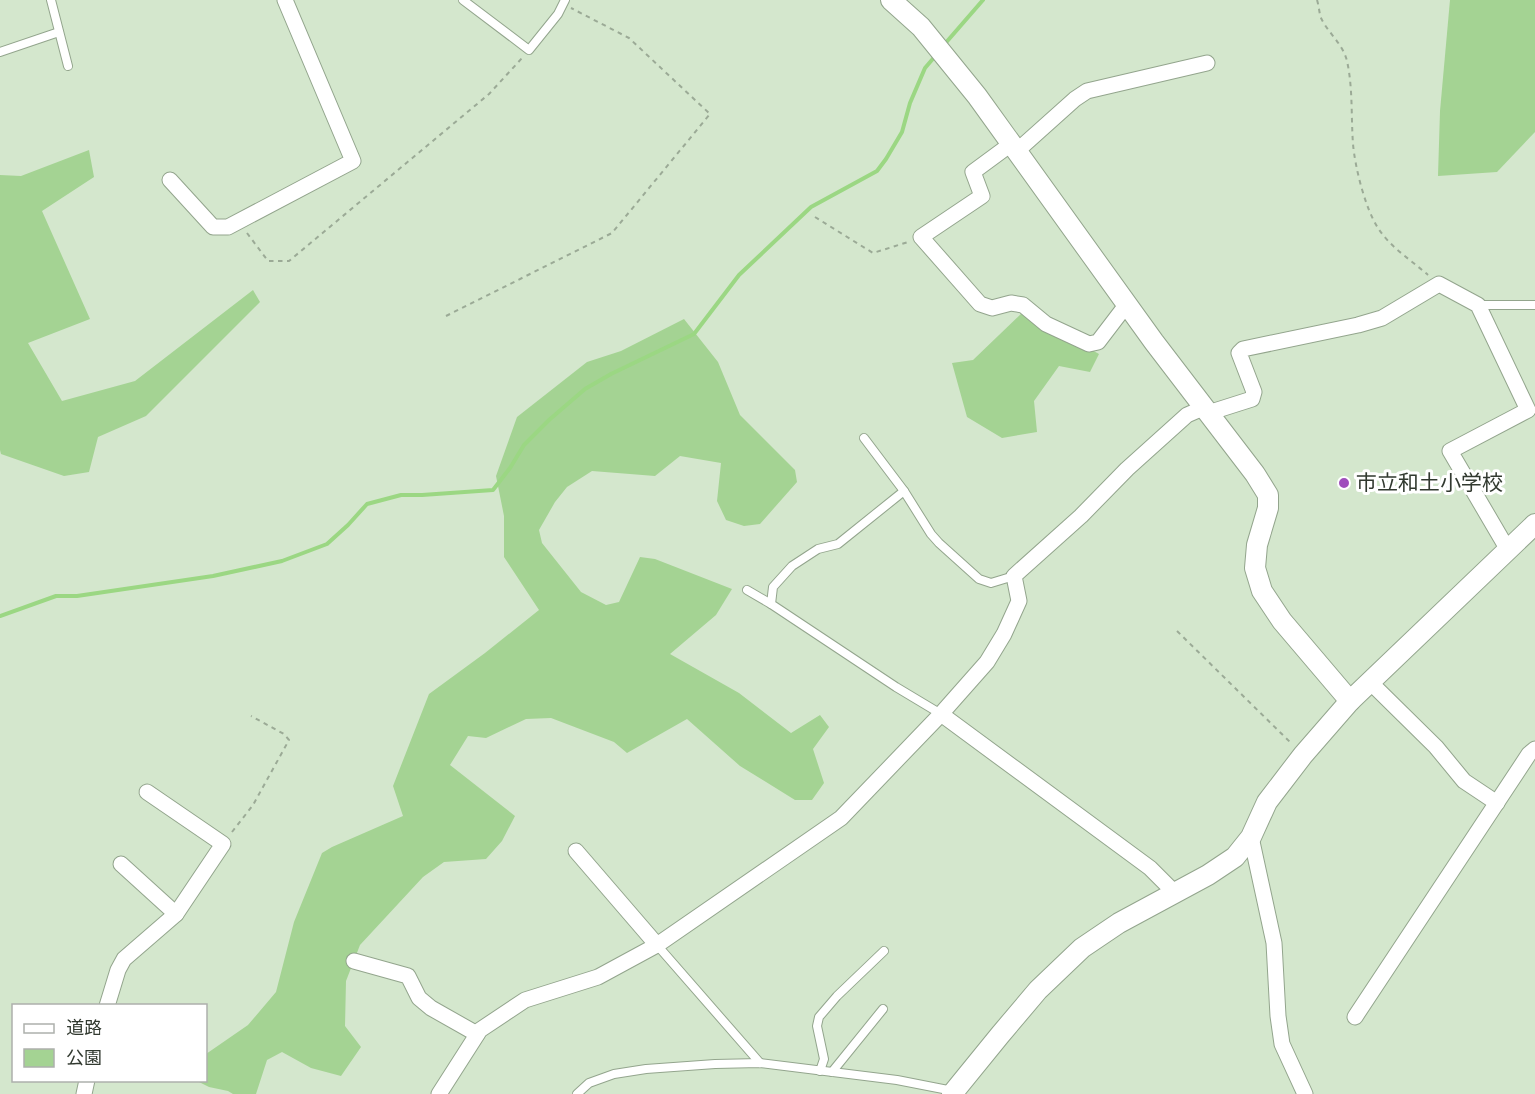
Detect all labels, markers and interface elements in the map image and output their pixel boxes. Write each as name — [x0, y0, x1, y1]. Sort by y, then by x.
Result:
place label: 市立和土小学校 — [1356, 471, 1503, 496]
marker: 市立和土小学校 — [1337, 476, 1351, 490]
legend — [12, 1004, 207, 1082]
text: 道路 — [66, 1017, 102, 1039]
text: 公園 — [66, 1047, 102, 1069]

